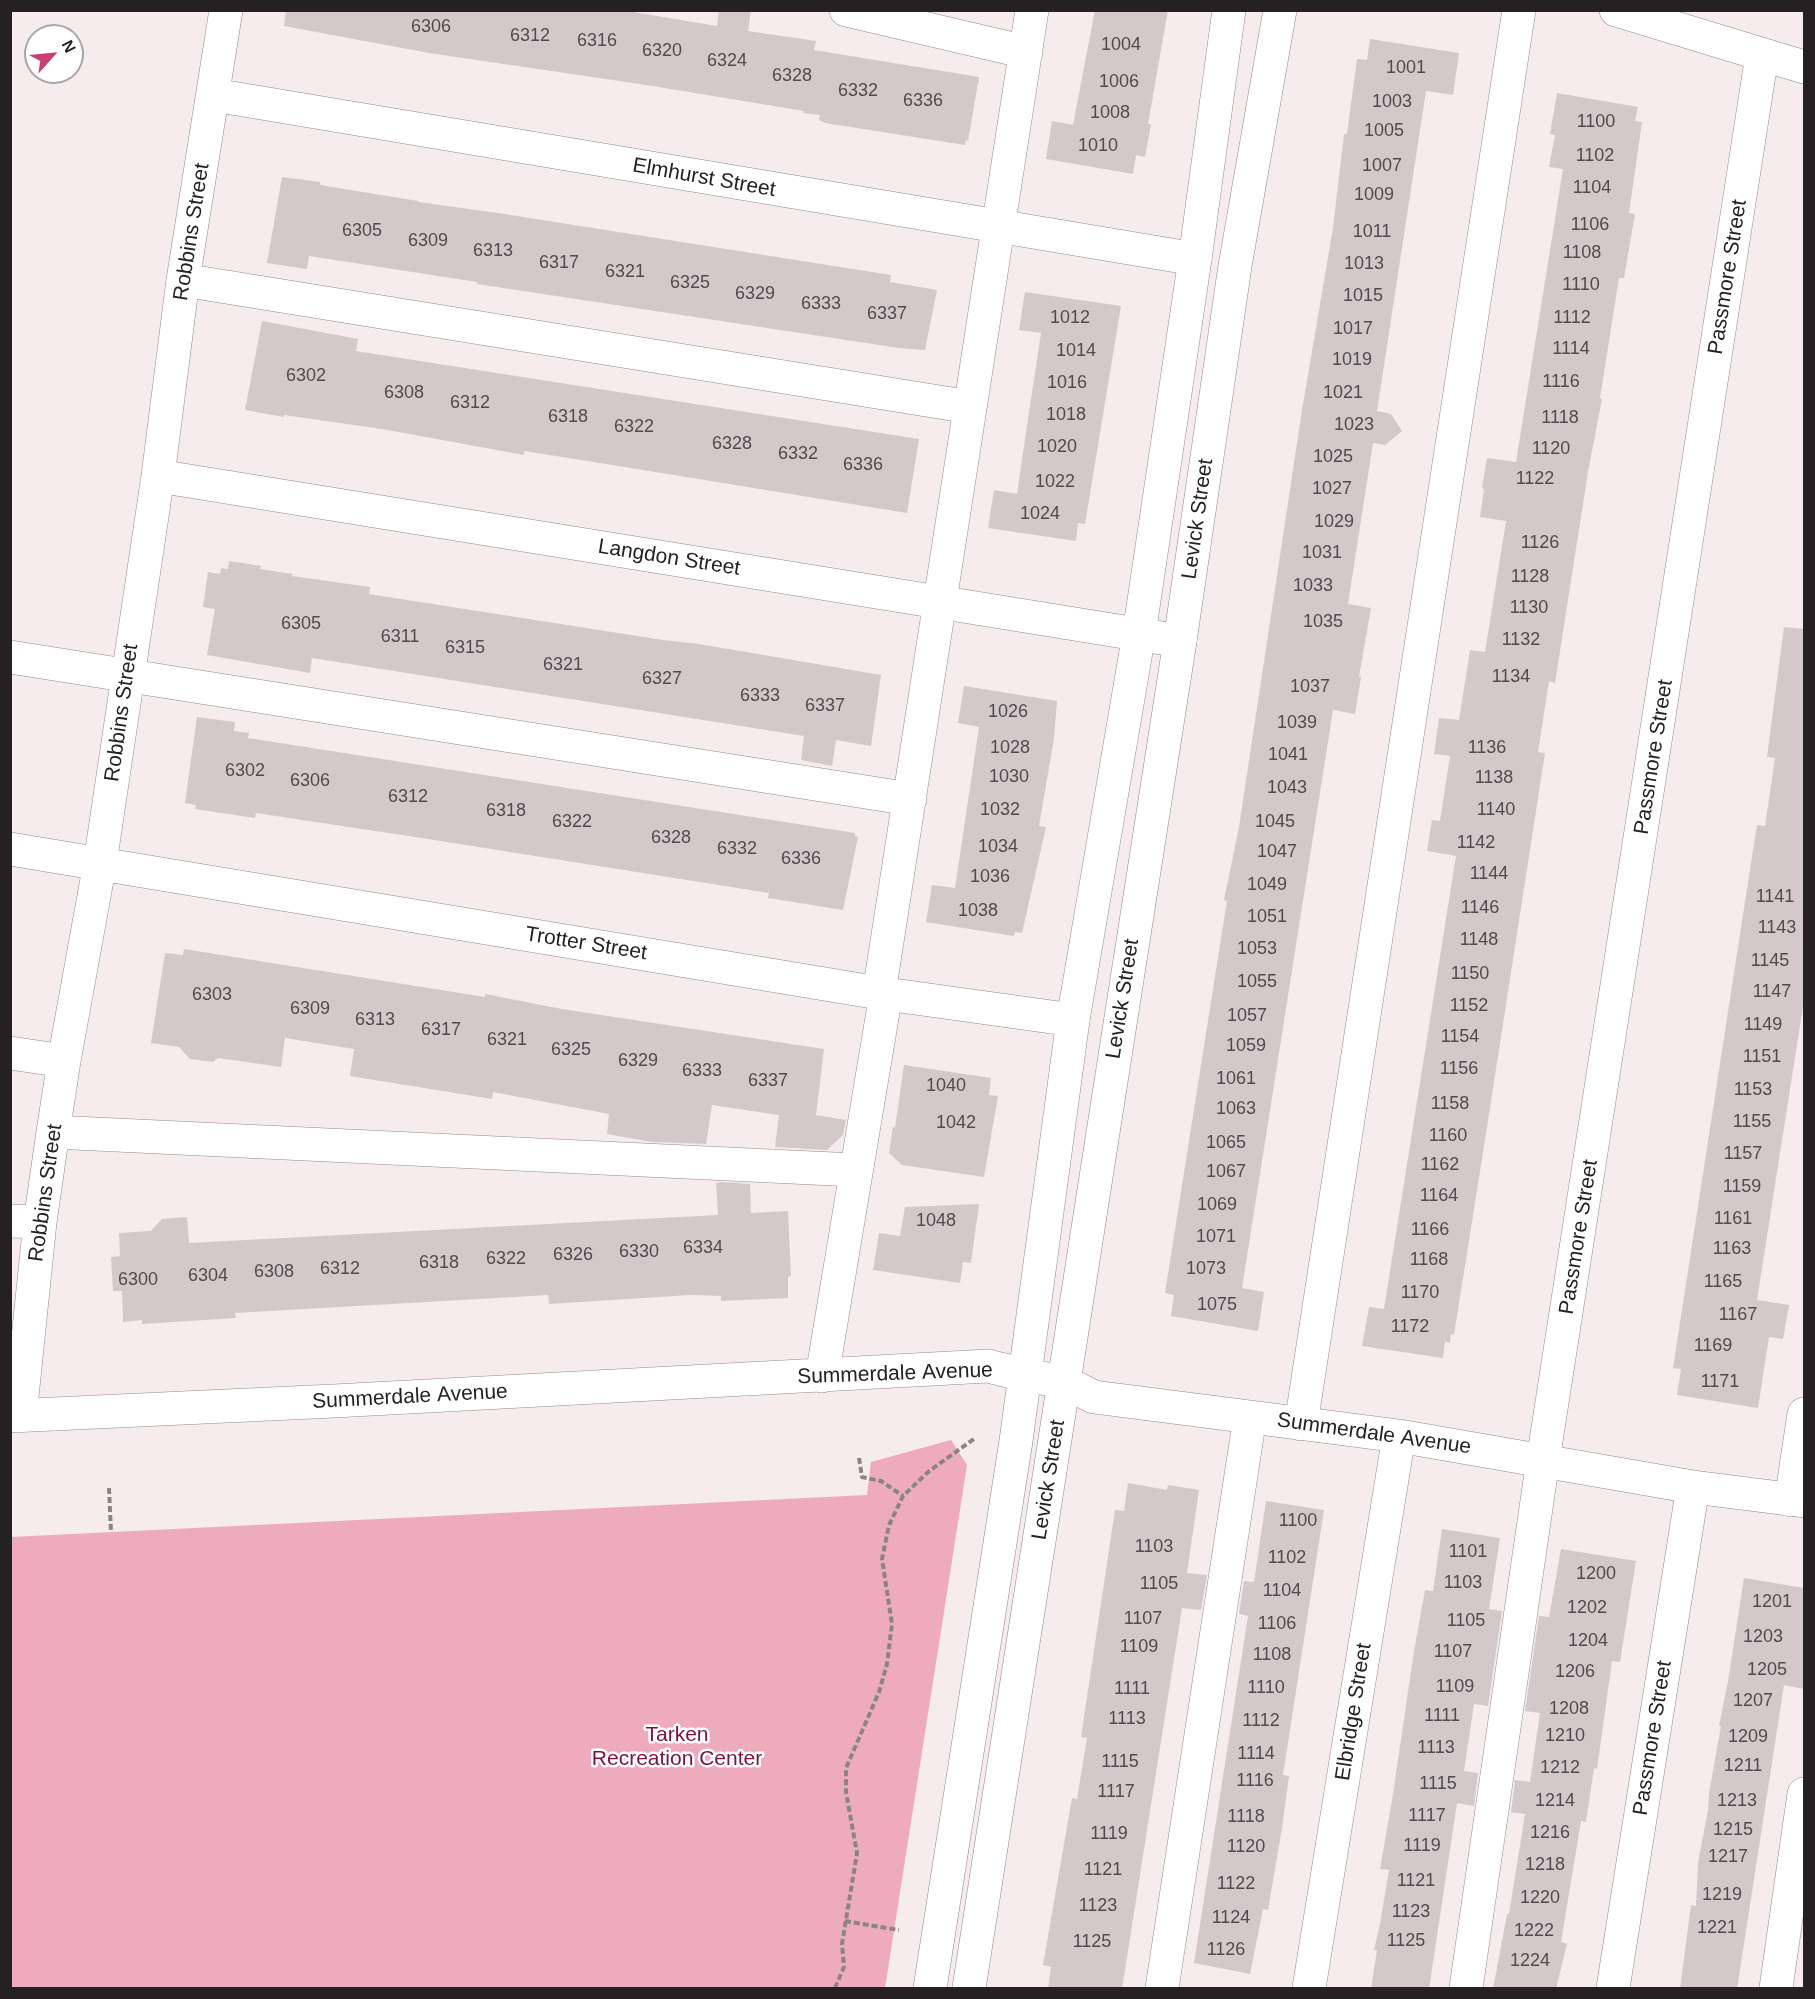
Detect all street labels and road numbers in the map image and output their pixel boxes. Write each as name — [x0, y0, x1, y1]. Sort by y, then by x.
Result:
street label: Elmhurst Street — [631, 153, 777, 203]
street label: Robbins Street — [169, 161, 215, 303]
street label: Passmore Street — [1703, 198, 1753, 356]
street label: Levick Street — [1177, 457, 1219, 581]
street label: Langdon Street — [596, 534, 742, 582]
street label: Robbins Street — [100, 642, 144, 784]
street label: Passmore Street — [1629, 678, 1679, 836]
street label: Trotter Street — [523, 922, 649, 966]
street label: Levick Street — [1101, 937, 1145, 1061]
street label: Robbins Street — [24, 1122, 68, 1264]
street label: Passmore Street — [1554, 1158, 1604, 1316]
street label: Summerdale Avenue — [797, 1358, 993, 1390]
street label: Summerdale Avenue — [312, 1379, 508, 1415]
street label: Summerdale Avenue — [1275, 1408, 1473, 1460]
street label: Levick Street — [1027, 1418, 1071, 1542]
street label: Elbridge Street — [1331, 1641, 1377, 1783]
street label: Passmore Street — [1628, 1659, 1678, 1817]

